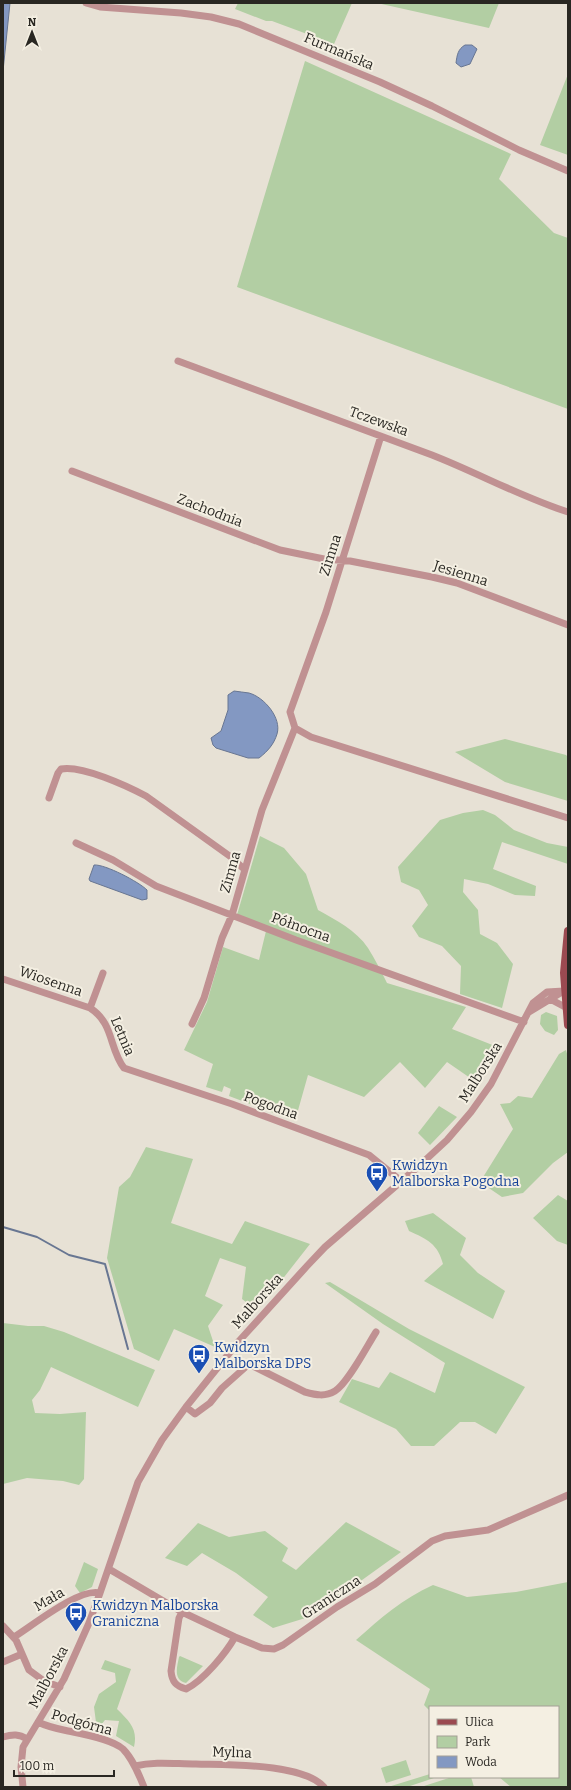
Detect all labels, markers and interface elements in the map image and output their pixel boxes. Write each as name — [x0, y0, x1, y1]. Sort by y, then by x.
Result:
north arrow — [12, 12, 52, 52]
text: N — [28, 16, 37, 29]
street label: Furmańska — [301, 29, 377, 74]
street label: Tczewska — [347, 403, 411, 440]
street label: Zachodnia — [175, 490, 245, 531]
street label: Zimna — [316, 532, 345, 578]
street label: Jesienna — [431, 557, 490, 590]
street label: Zimna — [216, 849, 245, 895]
street label: Północna — [269, 909, 333, 946]
street label: Wiosenna — [17, 963, 85, 1000]
street label: Letnia — [107, 1014, 138, 1059]
street label: Malborska — [455, 1039, 506, 1106]
street label: Pogodna — [241, 1088, 301, 1123]
place label: Kwidzyn Malborska Pogodna — [392, 1157, 520, 1190]
bus stop icon: Kwidzyn Malborska Pogodna — [364, 1160, 390, 1193]
street label: Malborska — [228, 1270, 287, 1332]
place label: Kwidzyn Malborska DPS — [214, 1339, 311, 1372]
bus stop icon: Kwidzyn Malborska DPS — [186, 1342, 212, 1375]
street label: Graniczna — [298, 1572, 364, 1623]
street label: Mała — [31, 1584, 68, 1615]
place label: Kwidzyn Malborska Graniczna — [92, 1597, 219, 1630]
bus stop icon: Kwidzyn Malborska Graniczna — [63, 1600, 89, 1633]
street label: Malborska — [25, 1643, 72, 1711]
street label: Podgórna — [49, 1706, 115, 1739]
legend — [429, 1706, 559, 1778]
text: Ulica — [465, 1715, 494, 1729]
text: Park — [465, 1735, 491, 1749]
street label: Mylna — [212, 1743, 253, 1762]
scale bar — [14, 1752, 114, 1778]
text: Woda — [465, 1755, 497, 1769]
text: 100 m — [20, 1759, 55, 1773]

